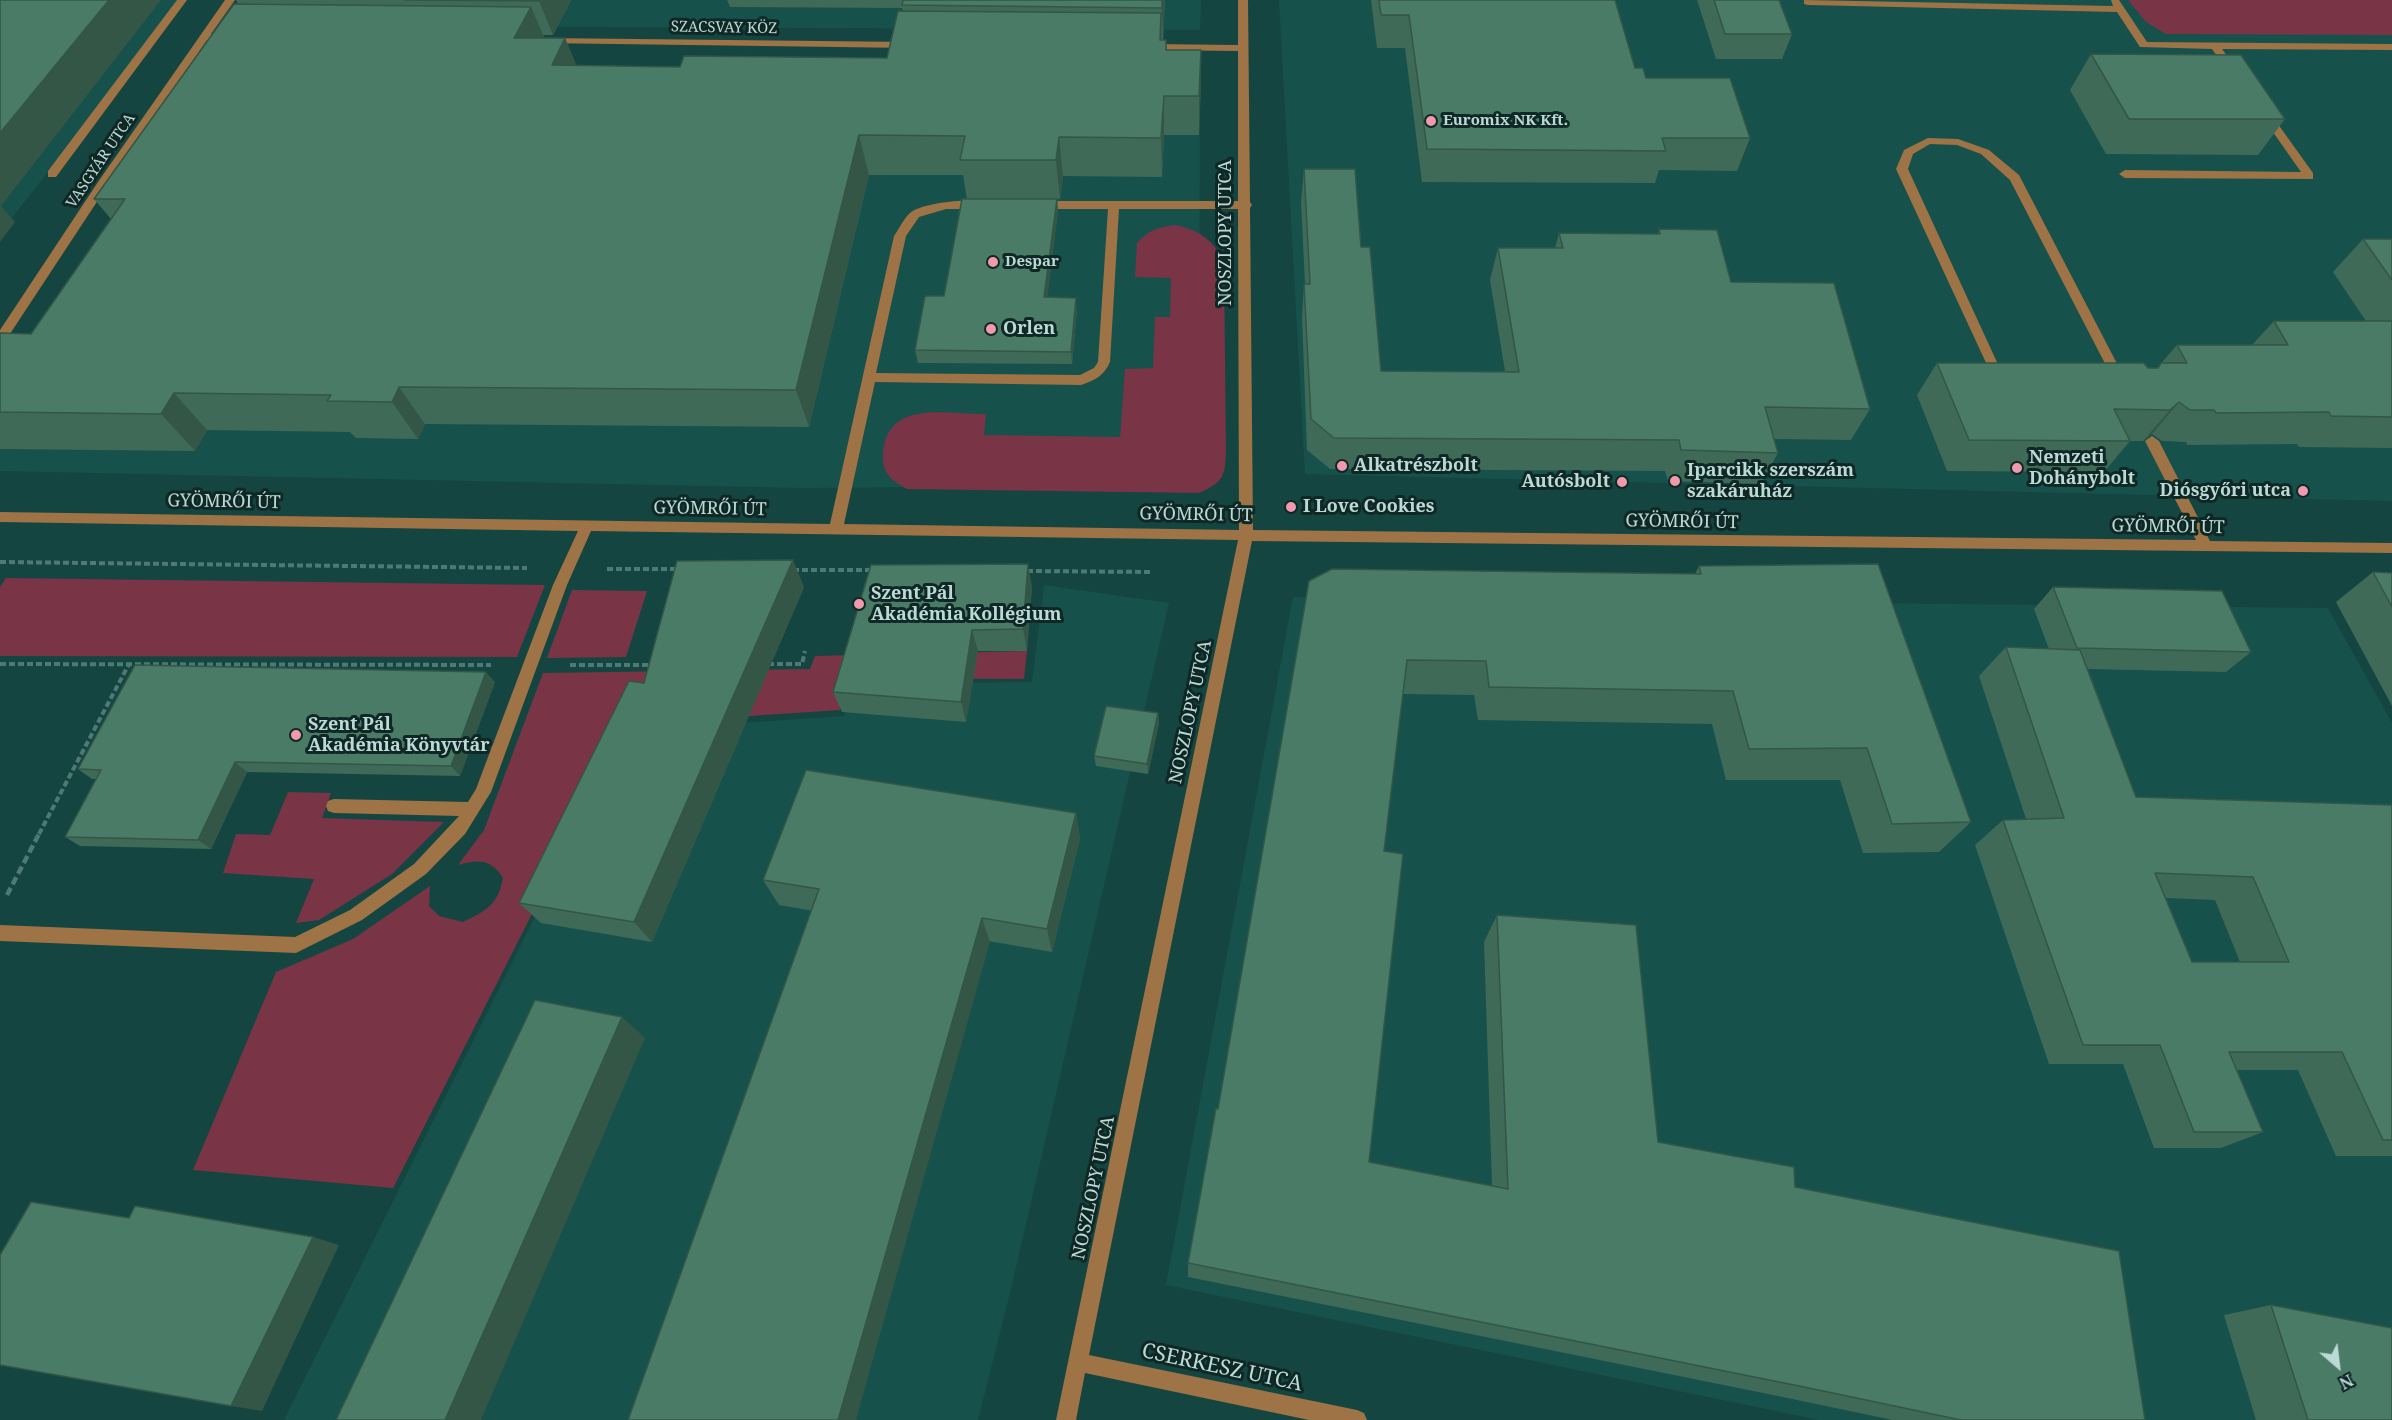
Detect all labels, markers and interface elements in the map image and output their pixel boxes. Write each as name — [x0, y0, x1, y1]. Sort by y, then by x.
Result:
street label: SZACSVAY KÖZ — [671, 18, 777, 38]
street label: VASGYÁR UTCA — [63, 110, 139, 212]
place label: Euromix NK Kft. — [1443, 112, 1568, 130]
marker: Euromix NK Kft. — [1424, 114, 1438, 128]
street label: NOSZLOPY UTCA — [1215, 160, 1237, 306]
place label: Despar — [1005, 253, 1059, 271]
marker: Despar — [986, 255, 1000, 269]
place label: Orlen — [1003, 318, 1055, 340]
marker: Orlen — [984, 322, 998, 336]
place label: Nemzeti Dohánybolt — [2029, 447, 2135, 490]
place label: Alkatrészbolt — [1354, 455, 1478, 477]
marker: Alkatrészbolt — [1335, 459, 1349, 473]
place label: Iparcikk szerszám szakáruház — [1687, 460, 1854, 502]
marker: Nemzeti Dohánybolt — [2010, 461, 2024, 475]
place label: Autósbolt — [1521, 471, 1610, 493]
marker: Iparcikk szerszám szakáruház — [1668, 474, 1682, 488]
marker: Autósbolt — [1615, 475, 1629, 489]
place label: Diósgyőri utca — [2160, 480, 2291, 502]
marker: Diósgyőri utca — [2296, 484, 2310, 498]
street label: GYÖMRŐI ÚT — [167, 490, 281, 514]
place label: I Love Cookies — [1303, 496, 1435, 518]
street label: GYÖMRŐI ÚT — [653, 497, 767, 521]
marker: I Love Cookies — [1284, 500, 1298, 514]
street label: GYÖMRŐI ÚT — [1139, 503, 1253, 527]
street label: GYÖMRŐI ÚT — [1625, 510, 1739, 534]
street label: GYÖMRŐI ÚT — [2111, 515, 2225, 539]
place label: Szent Pál Akadémia Kollégium — [871, 583, 1061, 626]
marker: Szent Pál Akadémia Kollégium — [852, 597, 866, 611]
street label: NOSZLOPY UTCA — [1165, 638, 1217, 786]
place label: Szent Pál Akadémia Könyvtár — [308, 714, 490, 756]
marker: Szent Pál Akadémia Könyvtár — [289, 728, 303, 742]
street label: NOSZLOPY UTCA — [1068, 1114, 1120, 1262]
north arrow — [2308, 1336, 2368, 1396]
street label: CSERKESZ UTCA — [1139, 1339, 1305, 1397]
text: N — [2336, 1369, 2357, 1395]

